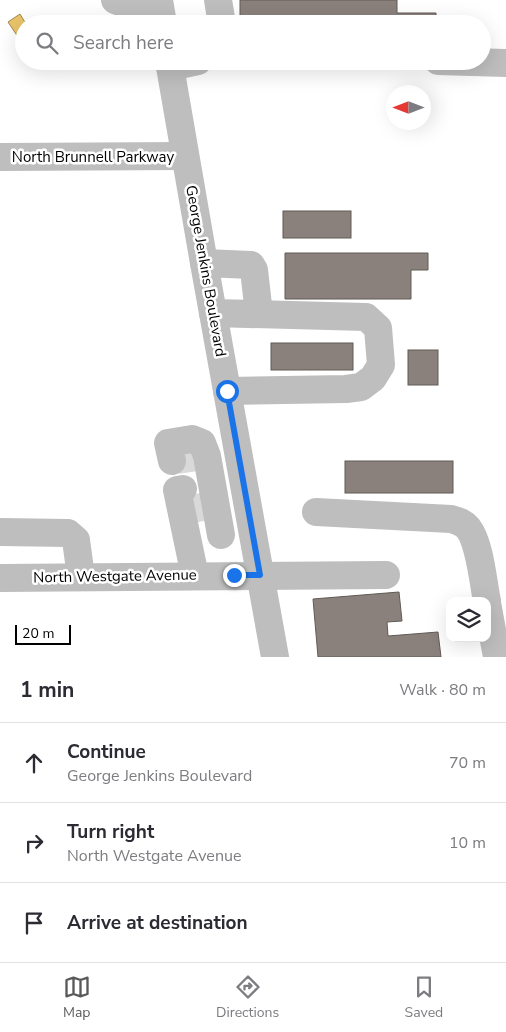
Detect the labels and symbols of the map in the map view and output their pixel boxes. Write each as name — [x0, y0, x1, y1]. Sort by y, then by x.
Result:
north arrow — [386, 85, 431, 130]
street label: North Brunnell Parkway — [12, 147, 174, 167]
street label: George Jenkins Boulevard — [181, 184, 231, 358]
route start — [216, 380, 239, 403]
route end — [223, 564, 246, 587]
street label: North Westgate Avenue — [33, 565, 197, 587]
scale bar — [15, 622, 71, 645]

